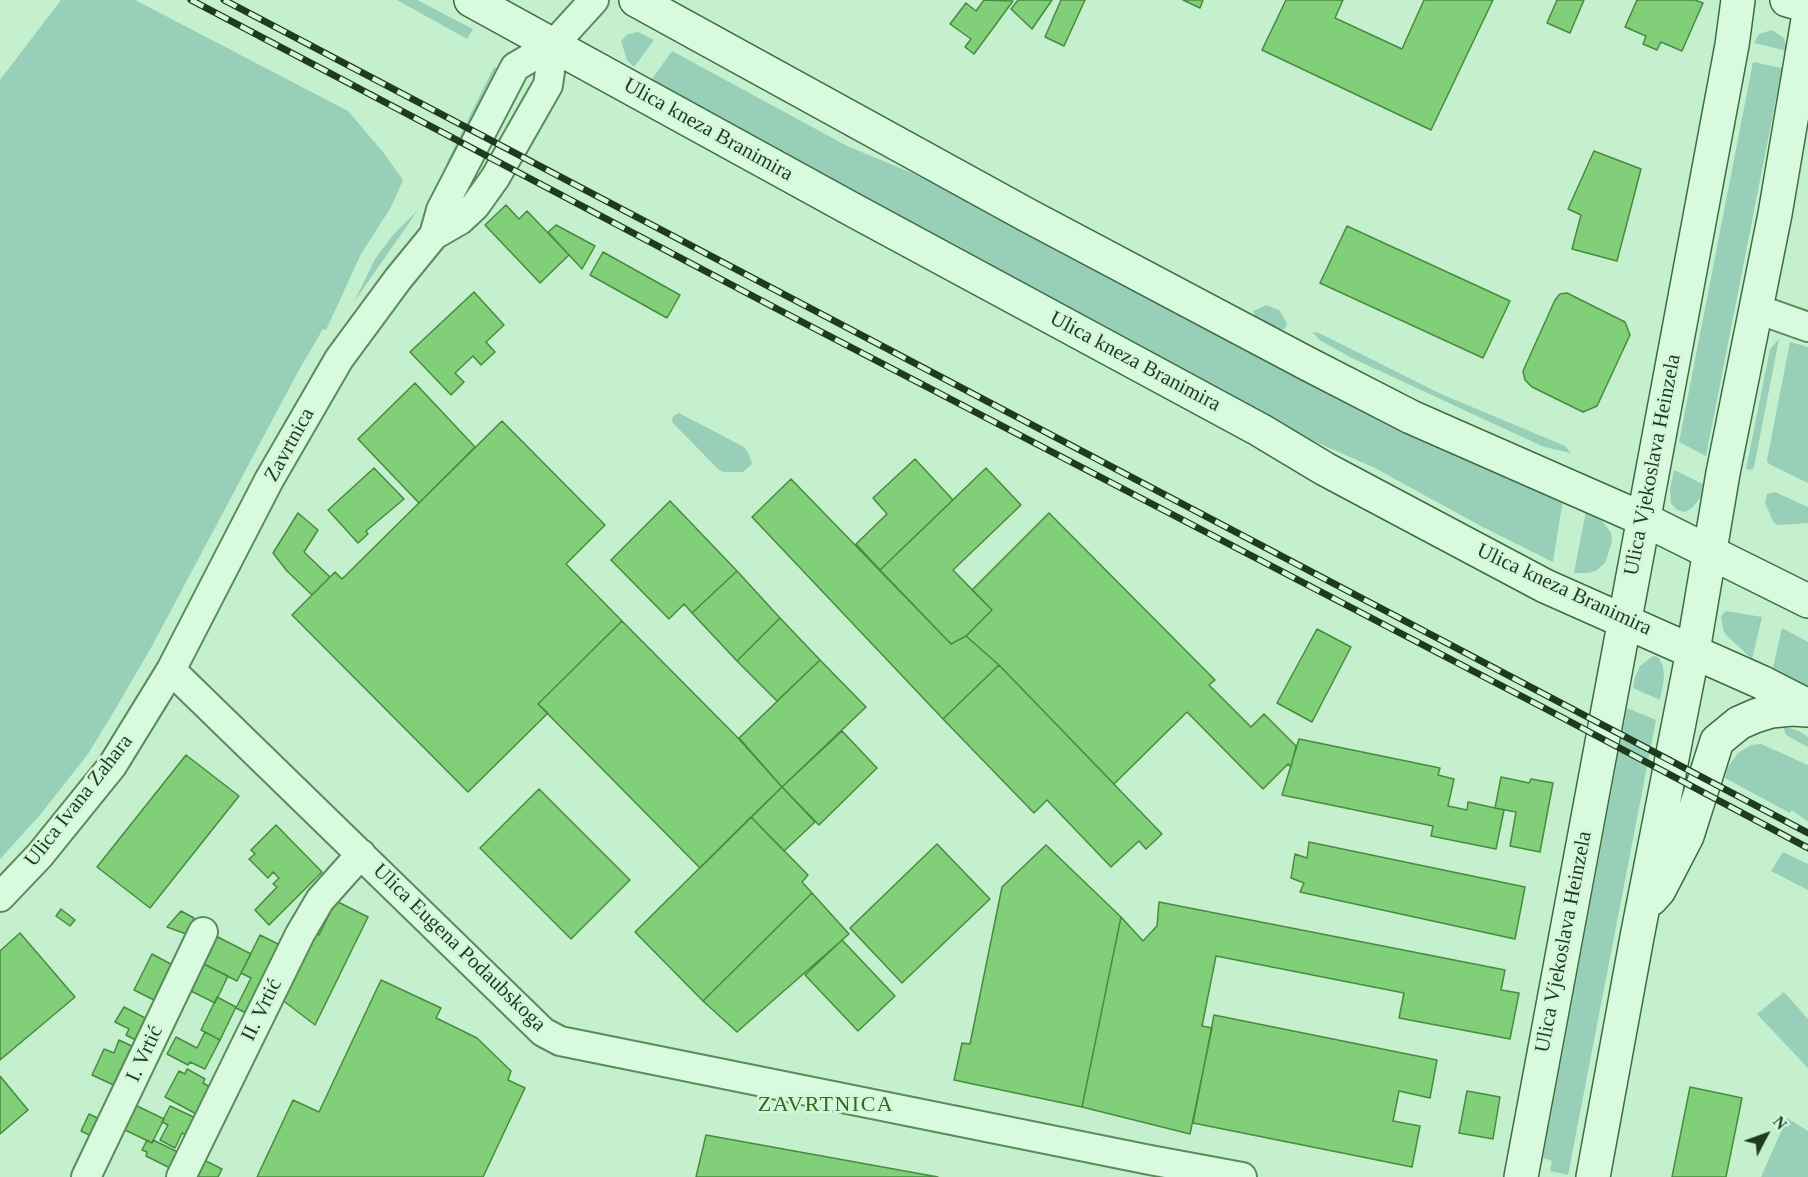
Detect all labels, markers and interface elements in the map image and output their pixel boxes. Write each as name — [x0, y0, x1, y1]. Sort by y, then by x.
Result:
street label: Ulica kneza Branimira — [619, 73, 797, 187]
street label: Ulica kneza Branimira — [1045, 306, 1225, 418]
street label: Ulica Vjekoslava Heinzela — [1619, 352, 1687, 578]
street label: Zavrtnica — [259, 404, 321, 486]
street label: Ulica kneza Branimira — [1473, 538, 1655, 642]
street label: Ulica Ivana Zahara — [20, 730, 138, 872]
street label: Ulica Vjekoslava Heinzela — [1530, 829, 1598, 1055]
street label: Ulica Eugena Podaubskoga — [367, 859, 551, 1037]
street label: II. Vrtić — [236, 975, 288, 1045]
street label: I. Vrtić — [121, 1022, 169, 1086]
district label: ZAVRTNICA — [758, 1092, 894, 1118]
north arrow — [1736, 1105, 1796, 1165]
text: N — [1770, 1113, 1790, 1133]

